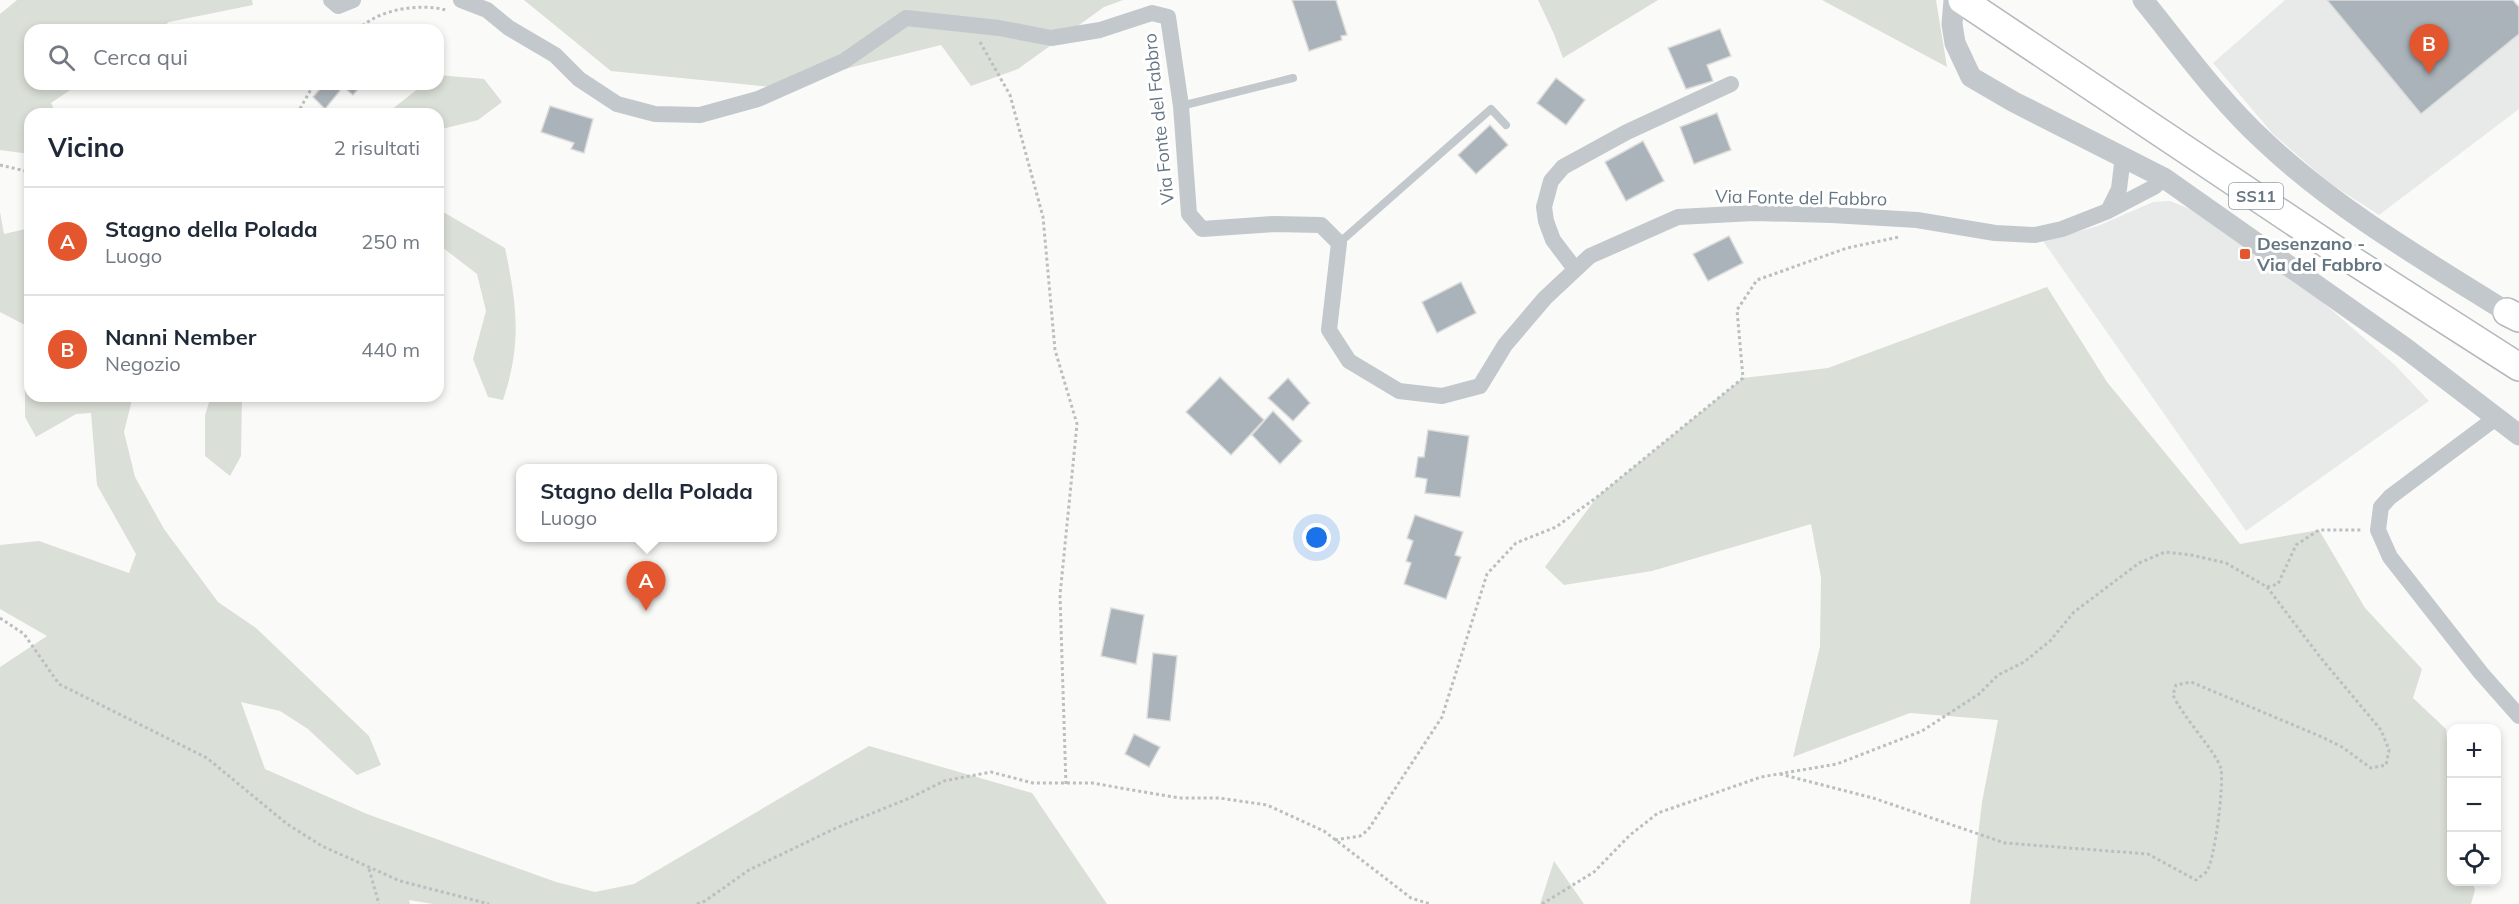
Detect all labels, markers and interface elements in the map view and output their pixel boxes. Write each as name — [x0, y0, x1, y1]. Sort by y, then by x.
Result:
search box — [24, 24, 444, 90]
pin: B — [2410, 25, 2448, 74]
street label: Via Fonte del Fabbro — [1138, 32, 1179, 206]
icon: search — [45, 41, 78, 74]
text: Cerca qui — [93, 43, 188, 71]
text: Vicino — [48, 131, 125, 164]
text: 2 risultati — [334, 135, 420, 160]
road number: SS11 — [2229, 183, 2283, 209]
street label: Via Fonte del Fabbro — [1715, 185, 1887, 210]
text: Stagno della Polada — [105, 215, 318, 243]
text: A — [60, 229, 75, 254]
text: 250 m — [361, 229, 420, 254]
place label: Desenzano - Via del Fabbro — [2256, 232, 2382, 276]
text: Luogo — [105, 243, 162, 268]
marker: Desenzano - Via del Fabbro — [2238, 247, 2252, 261]
text: Nanni Nember — [105, 323, 256, 351]
text: B — [61, 337, 74, 362]
text: 440 m — [361, 337, 420, 362]
text: Negozio — [105, 351, 181, 376]
popup — [516, 464, 777, 542]
text: Stagno della Polada — [540, 477, 753, 505]
text: Luogo — [540, 505, 597, 530]
your location — [1302, 523, 1331, 552]
pin: A — [626, 562, 666, 611]
map controls — [2447, 724, 2501, 886]
button: + — [2447, 724, 2501, 778]
button: − — [2447, 778, 2501, 832]
button: locate — [2447, 832, 2501, 886]

